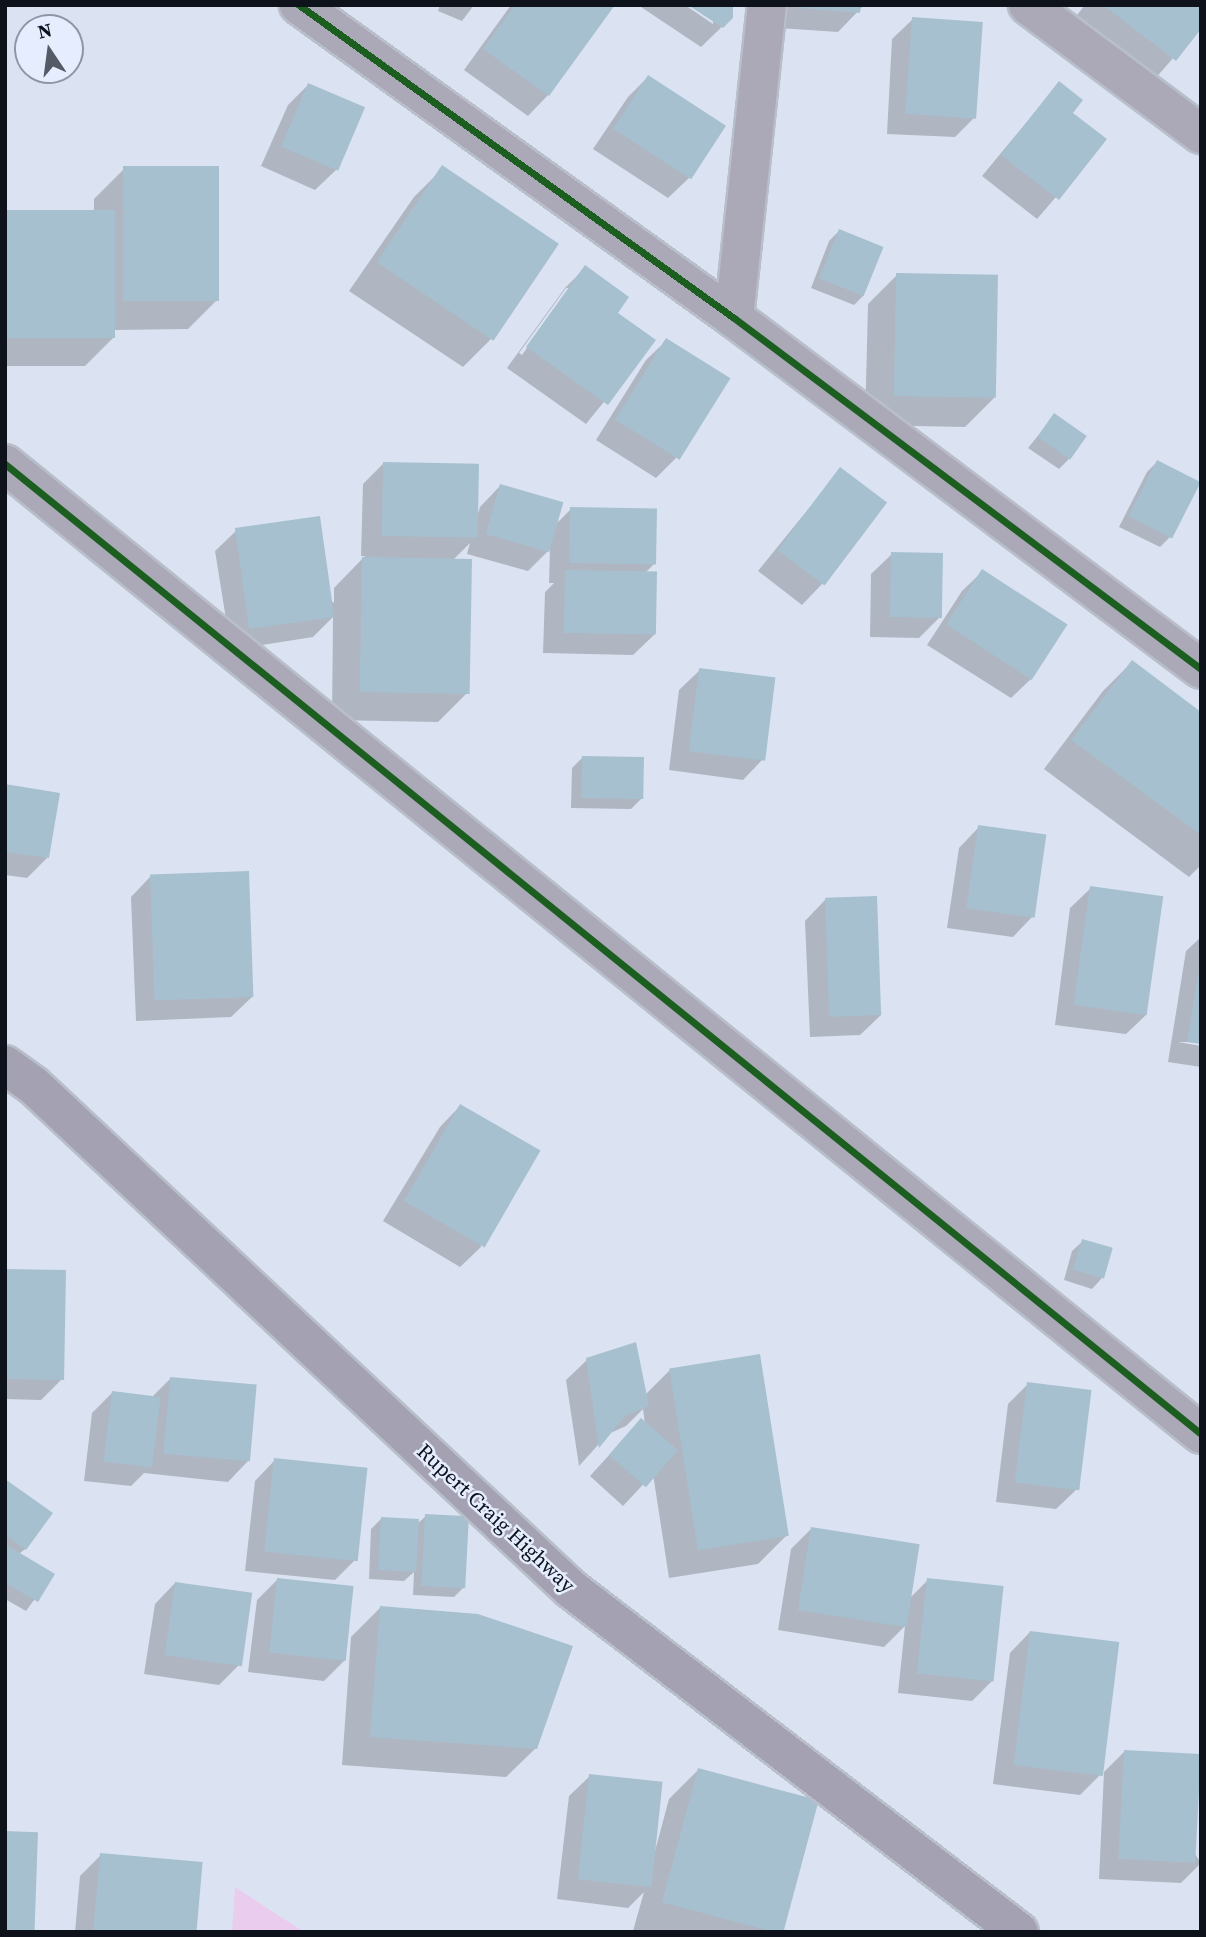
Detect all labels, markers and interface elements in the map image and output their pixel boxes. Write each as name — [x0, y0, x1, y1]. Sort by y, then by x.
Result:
north arrow — [14, 14, 84, 84]
text: N — [35, 16, 54, 45]
street label: Rupert Craig Highway — [412, 1438, 580, 1598]

